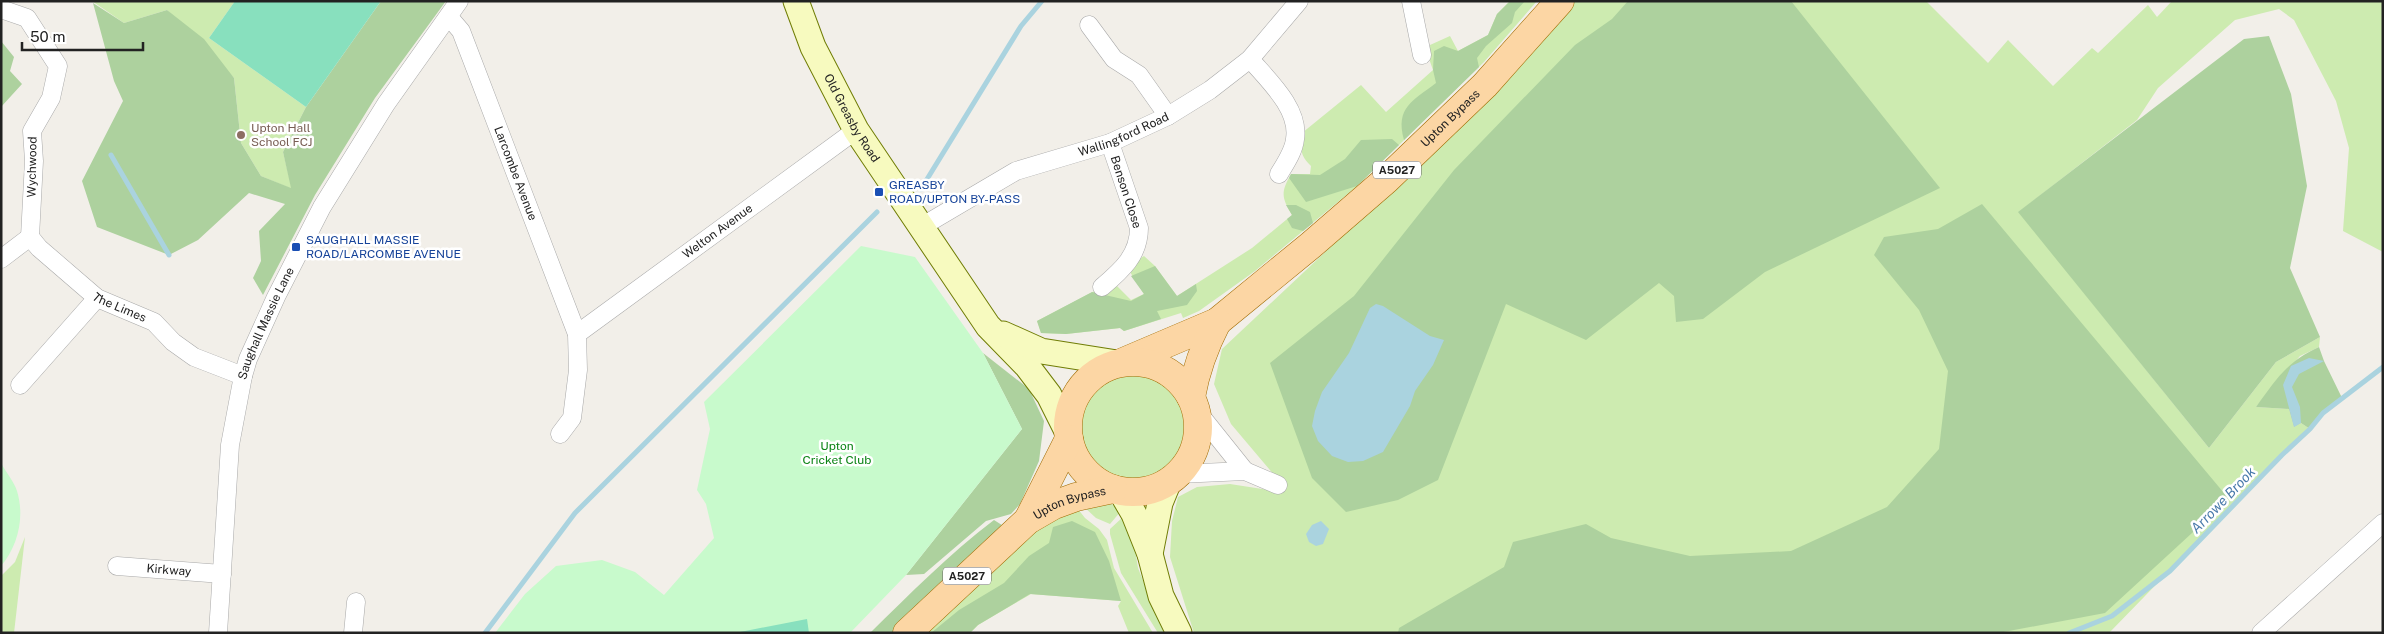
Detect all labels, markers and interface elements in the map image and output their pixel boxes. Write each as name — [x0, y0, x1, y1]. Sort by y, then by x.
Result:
scale bar — [22, 20, 144, 52]
text: 50 m — [30, 28, 65, 45]
street label: Old Greasby Road — [821, 71, 883, 165]
street label: Upton Bypass — [1418, 87, 1483, 150]
street label: Wallingford Road — [1077, 110, 1171, 159]
place label: Upton Hall School FCJ — [251, 121, 313, 149]
street label: Larcombe Avenue — [491, 124, 540, 223]
marker: Upton Hall School FCJ — [235, 129, 247, 141]
street label: Wychwood — [24, 136, 40, 198]
street label: Benson Close — [1108, 154, 1144, 230]
road number: A5027 — [1373, 162, 1421, 178]
place label: GREASBY ROAD/UPTON BY-PASS — [889, 178, 1020, 206]
marker: GREASBY ROAD/UPTON BY-PASS — [873, 186, 885, 198]
street label: Welton Avenue — [680, 201, 755, 262]
place label: SAUGHALL MASSIE ROAD/LARCOMBE AVENUE — [306, 233, 461, 261]
marker: SAUGHALL MASSIE ROAD/LARCOMBE AVENUE — [290, 241, 302, 253]
street label: Saughall Massie Lane — [235, 265, 297, 381]
street label: The Limes — [89, 290, 148, 325]
park label: Upton Cricket Club — [803, 439, 871, 467]
water label: Arrowe Brook — [2188, 463, 2259, 536]
street label: Upton Bypass — [1031, 484, 1107, 523]
street label: Kirkway — [146, 561, 192, 579]
road number: A5027 — [943, 568, 991, 584]

